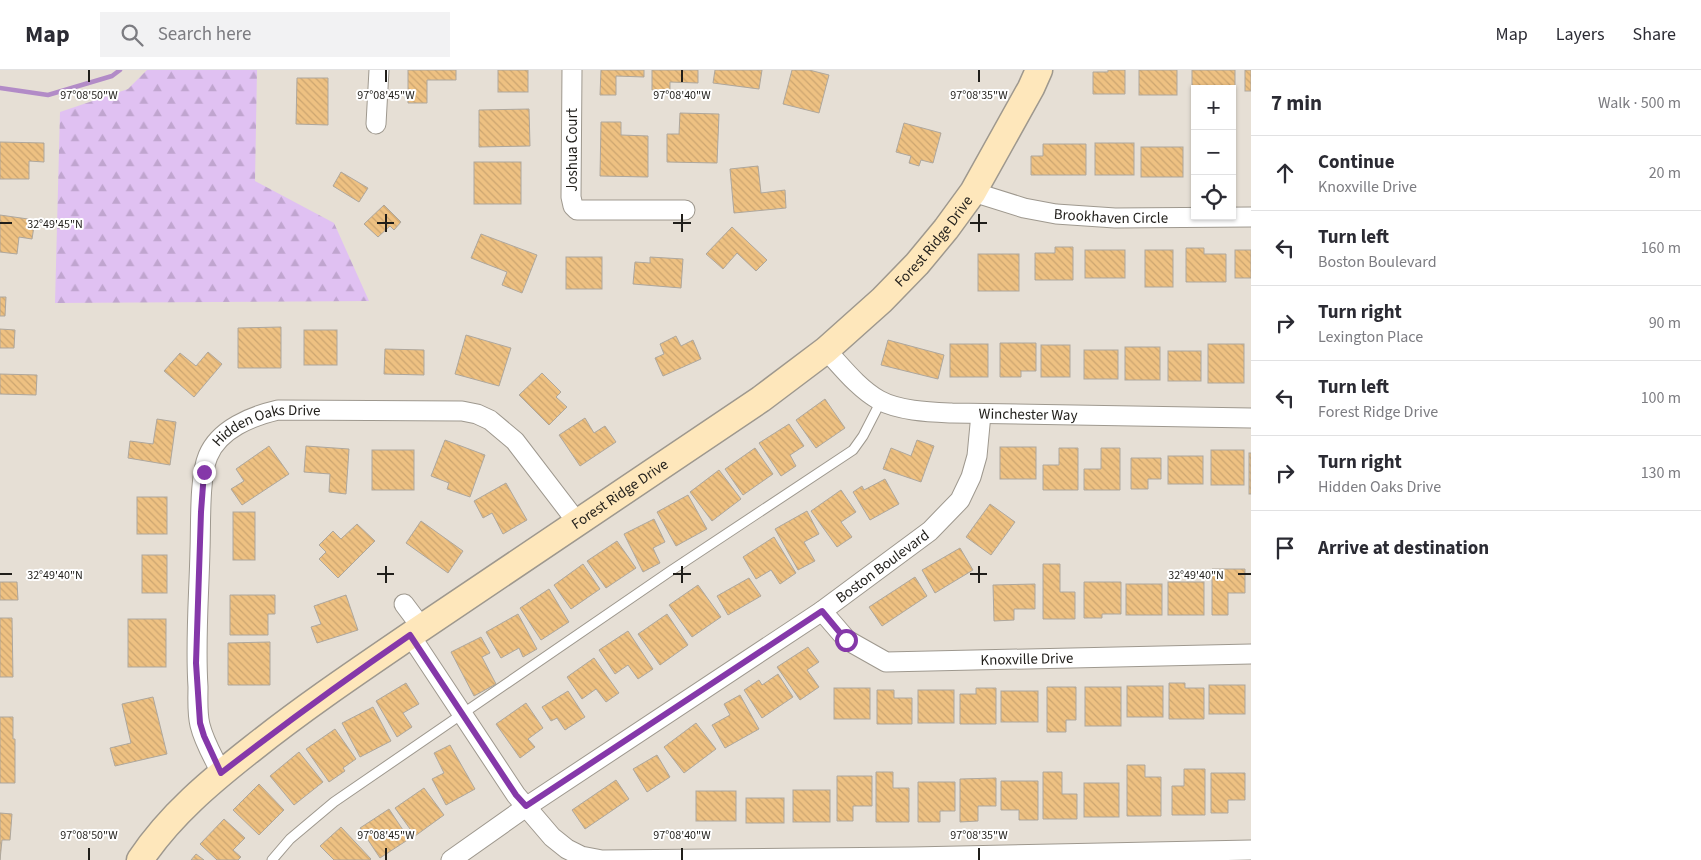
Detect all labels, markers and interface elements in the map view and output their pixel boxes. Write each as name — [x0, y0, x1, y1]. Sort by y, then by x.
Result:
search box — [100, 12, 450, 57]
text: Map — [25, 17, 70, 52]
icon: search — [118, 21, 146, 49]
text: Search here — [158, 21, 251, 48]
text: Map — [1496, 22, 1528, 47]
text: Layers — [1556, 22, 1605, 47]
text: Share — [1633, 22, 1676, 47]
map controls — [1191, 85, 1236, 220]
button: + — [1191, 85, 1236, 130]
text: 97°08'50"W — [60, 87, 118, 104]
text: 97°08'45"W — [357, 87, 415, 104]
text: 97°08'40"W — [653, 87, 711, 104]
text: 97°08'35"W — [950, 87, 1008, 104]
text: 7 min — [1271, 88, 1322, 118]
text: Walk · 500 m — [1598, 92, 1681, 114]
street label: Joshua Court — [562, 108, 583, 192]
button: − — [1191, 130, 1236, 175]
text: Continue — [1318, 149, 1395, 176]
icon: ahead — [1271, 159, 1299, 187]
text: 20 m — [1649, 162, 1681, 184]
button: locate — [1191, 175, 1236, 220]
text: Knoxville Drive — [1318, 176, 1417, 198]
street label: Forest Ridge Drive — [890, 191, 978, 292]
street label: Brookhaven Circle — [1053, 203, 1168, 229]
text: 32°49'45"N — [27, 216, 83, 233]
text: Turn left — [1318, 224, 1389, 251]
icon: left — [1271, 234, 1299, 262]
text: 160 m — [1641, 237, 1681, 259]
text: Boston Boulevard — [1318, 251, 1437, 273]
text: Turn right — [1318, 299, 1402, 326]
icon: right — [1271, 309, 1299, 337]
text: 90 m — [1649, 312, 1681, 334]
text: Lexington Place — [1318, 326, 1423, 348]
text: Turn left — [1318, 374, 1389, 401]
icon: left — [1271, 384, 1299, 412]
text: 100 m — [1641, 387, 1681, 409]
street label: Hidden Oaks Drive — [207, 399, 321, 451]
text: Forest Ridge Drive — [1318, 401, 1438, 423]
street label: Winchester Way — [979, 403, 1078, 426]
text: Turn right — [1318, 449, 1402, 476]
street label: Forest Ridge Drive — [567, 454, 672, 534]
icon: right — [1271, 459, 1299, 487]
route end — [193, 461, 216, 484]
text: 130 m — [1641, 462, 1681, 484]
text: Hidden Oaks Drive — [1318, 476, 1441, 498]
street label: Boston Boulevard — [831, 525, 933, 608]
icon: arrive — [1271, 534, 1299, 562]
text: Arrive at destination — [1318, 535, 1489, 562]
text: 32°49'40"N — [27, 567, 83, 584]
text: 32°49'40"N — [1168, 567, 1224, 584]
route start — [835, 629, 858, 652]
street label: Knoxville Drive — [980, 647, 1074, 670]
text: 97°08'50"W — [60, 827, 118, 844]
text: 97°08'45"W — [357, 827, 415, 844]
text: 97°08'40"W — [653, 827, 711, 844]
text: 97°08'35"W — [950, 827, 1008, 844]

